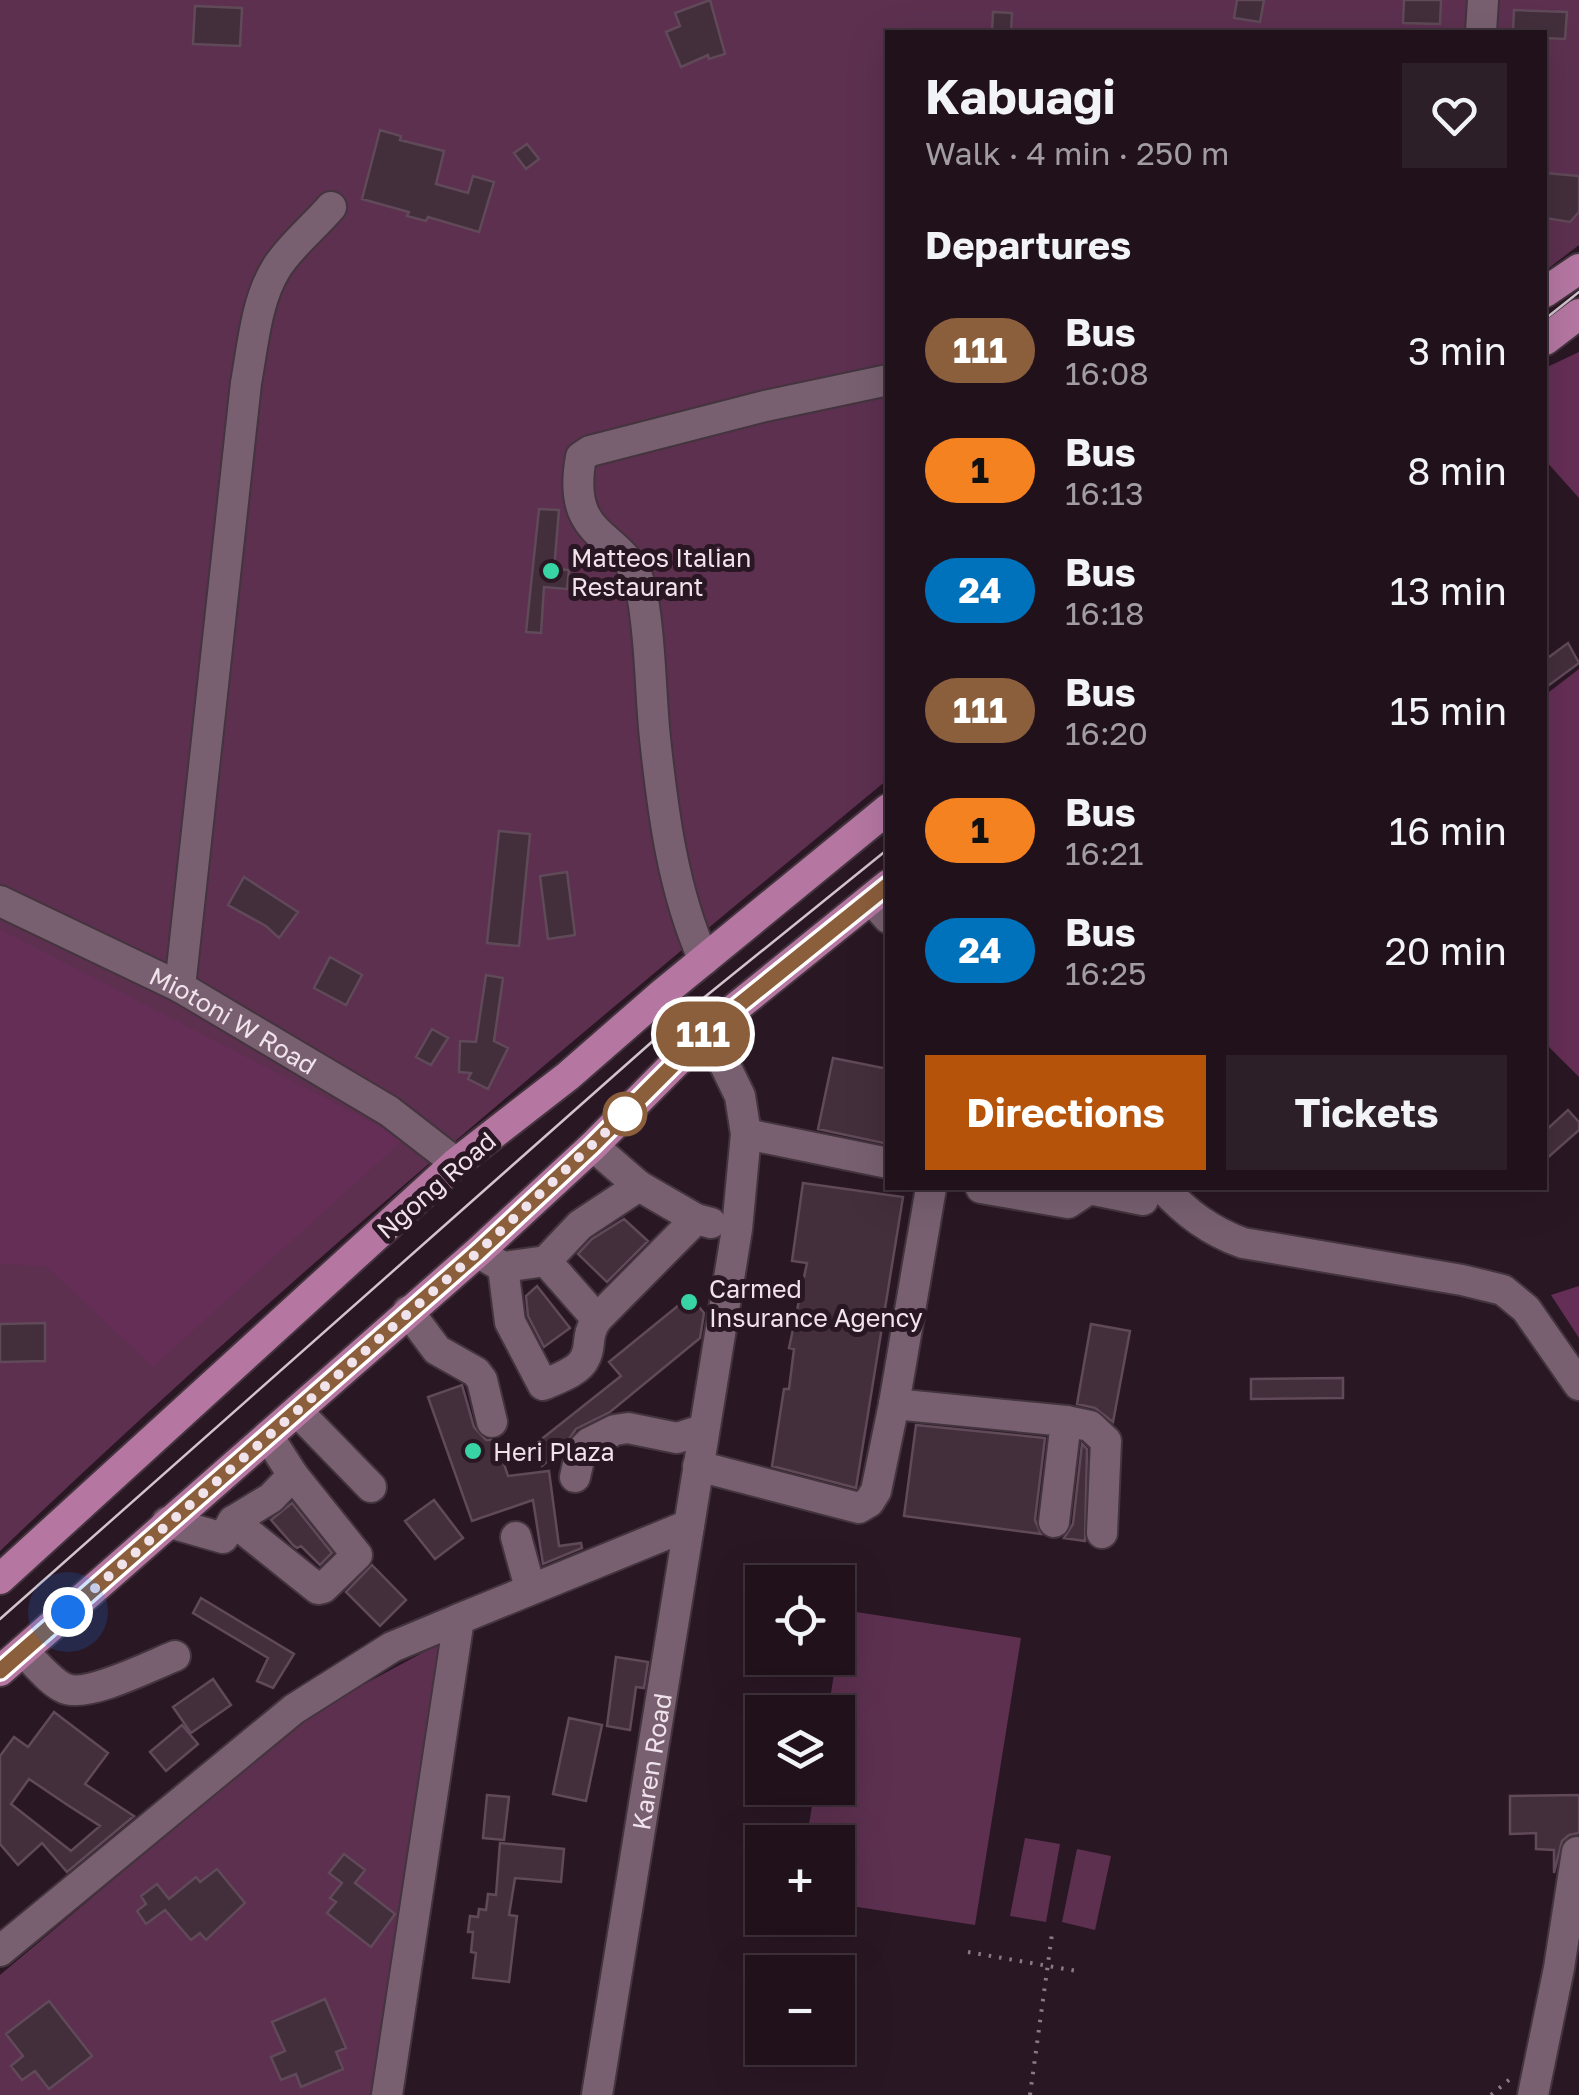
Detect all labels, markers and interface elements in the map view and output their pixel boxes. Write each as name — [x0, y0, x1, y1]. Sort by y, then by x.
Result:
button: heart — [1402, 63, 1507, 168]
text: Kabuagi — [925, 67, 1116, 125]
text: Walk · 4 min · 250 m — [925, 134, 1229, 172]
text: Departures — [925, 222, 1131, 267]
text: Bus — [1065, 309, 1136, 354]
text: 3 min — [1408, 328, 1507, 373]
text: 111 — [953, 329, 1007, 371]
text: 16:08 — [1065, 354, 1149, 392]
text: Bus — [1065, 429, 1136, 474]
text: 8 min — [1407, 448, 1507, 493]
text: 1 — [971, 449, 989, 491]
text: 16:13 — [1065, 474, 1144, 512]
place label: Matteos Italian Restaurant — [571, 542, 751, 602]
text: Bus — [1065, 549, 1136, 594]
marker: Matteos Italian Restaurant — [540, 560, 562, 582]
text: 13 min — [1390, 568, 1507, 613]
text: 24 — [958, 569, 1002, 611]
text: 16:18 — [1065, 594, 1145, 632]
text: Bus — [1065, 669, 1136, 714]
text: 15 min — [1390, 688, 1507, 733]
text: 111 — [953, 689, 1007, 731]
text: 16:20 — [1065, 714, 1148, 752]
text: Bus — [1065, 789, 1136, 834]
text: 16 min — [1389, 808, 1507, 853]
text: 1 — [971, 809, 989, 851]
text: 16:21 — [1065, 834, 1144, 872]
text: Bus — [1065, 909, 1136, 954]
text: 20 min — [1385, 928, 1507, 973]
text: 24 — [958, 929, 1002, 971]
text: 16:25 — [1065, 954, 1147, 992]
street label: Miotoni W Road — [145, 959, 323, 1080]
line badge: 111 — [646, 1002, 760, 1066]
text: 111 — [676, 1013, 730, 1055]
button: Directions — [925, 1055, 1206, 1170]
button: Tickets — [1226, 1055, 1507, 1170]
unlabelled marker — [604, 1093, 646, 1135]
street label: Ngong Road — [370, 1125, 502, 1245]
place label: Carmed Insurance Agency — [709, 1273, 923, 1333]
marker: Carmed Insurance Agency — [678, 1291, 700, 1313]
place label: Heri Plaza — [493, 1436, 615, 1467]
marker: Heri Plaza — [462, 1440, 484, 1462]
map controls — [745, 1565, 855, 2065]
button: locate — [745, 1565, 855, 1675]
your location — [43, 1587, 93, 1637]
street label: Karen Road — [625, 1691, 677, 1832]
button: layers — [745, 1695, 855, 1805]
button: + — [745, 1825, 855, 1935]
button: − — [745, 1955, 855, 2065]

